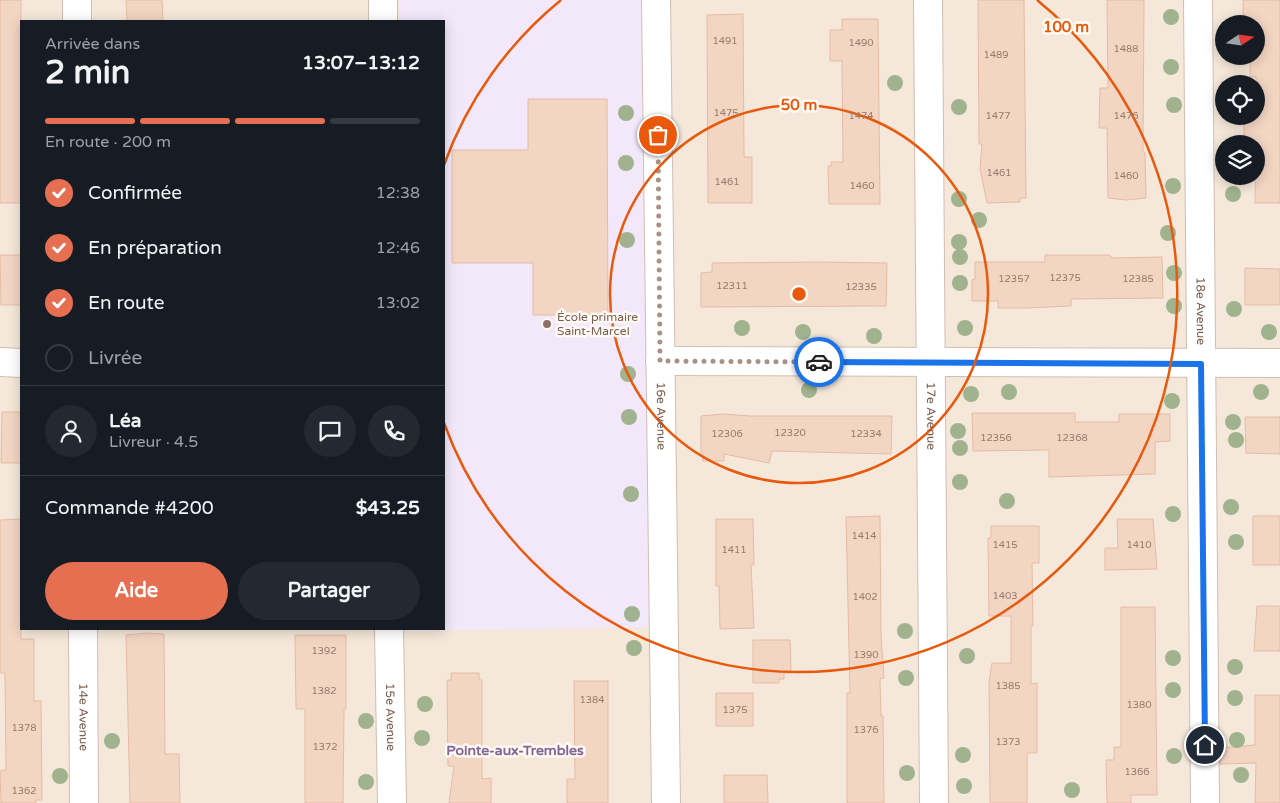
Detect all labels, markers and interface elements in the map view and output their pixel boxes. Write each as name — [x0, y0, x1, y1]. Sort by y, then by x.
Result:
north arrow — [1215, 15, 1265, 65]
map controls — [1215, 15, 1265, 185]
text: 100 m — [1043, 18, 1089, 36]
text: Arrivée dans — [45, 34, 140, 54]
house number: 1491 — [712, 35, 738, 47]
house number: 1490 — [848, 37, 874, 49]
house number: 1488 — [1113, 43, 1139, 55]
house number: 1489 — [983, 49, 1009, 61]
text: 13:07–13:12 — [302, 52, 420, 74]
text: 2 min — [45, 54, 130, 92]
button: locate — [1215, 75, 1265, 125]
text: 50 m — [781, 96, 817, 114]
house number: 1475 — [713, 107, 739, 119]
house number: 1474 — [848, 110, 874, 122]
house number: 1477 — [985, 110, 1011, 122]
house number: 1476 — [1113, 110, 1139, 122]
pin — [637, 114, 679, 156]
icon: bag — [644, 121, 672, 149]
text: En route · 200 m — [45, 132, 171, 152]
button: layers — [1215, 135, 1265, 185]
house number: 1461 — [986, 167, 1012, 179]
house number: 1460 — [1113, 170, 1139, 182]
house number: 1461 — [714, 176, 740, 188]
icon: check — [45, 179, 73, 207]
house number: 1460 — [849, 180, 875, 192]
text: Confirmée — [88, 182, 182, 204]
text: 12:38 — [376, 183, 420, 203]
icon: check — [45, 234, 73, 262]
text: En préparation — [88, 237, 222, 259]
text: 12:46 — [376, 238, 420, 258]
house number: 12375 — [1049, 272, 1081, 284]
house number: 12357 — [998, 273, 1030, 285]
house number: 12385 — [1122, 273, 1154, 285]
street label: 18e Avenue — [1193, 277, 1208, 345]
house number: 12311 — [716, 280, 748, 292]
house number: 12335 — [845, 281, 877, 293]
centre of rings — [790, 285, 808, 303]
icon: check — [45, 289, 73, 317]
text: En route — [88, 292, 165, 314]
text: 13:02 — [376, 293, 420, 313]
place label: École primaire Saint-Marcel — [557, 310, 638, 338]
marker: École primaire Saint-Marcel — [541, 318, 553, 330]
courier — [794, 337, 844, 387]
text: Livrée — [88, 347, 142, 369]
icon: car — [805, 348, 833, 376]
street label: 16e Avenue — [654, 382, 669, 450]
street label: 17e Avenue — [924, 382, 938, 450]
button: person — [45, 405, 97, 457]
button: chat — [304, 405, 356, 457]
button: phone — [368, 405, 420, 457]
text: Léa — [109, 410, 141, 432]
house number: 12320 — [774, 427, 806, 439]
house number: 12306 — [711, 428, 743, 440]
house number: 12334 — [850, 428, 882, 440]
text: Livreur · 4.5 — [109, 432, 198, 452]
house number: 12356 — [980, 432, 1012, 444]
house number: 12368 — [1056, 432, 1088, 444]
text: Commande #4200 — [45, 497, 214, 519]
text: $43.25 — [356, 497, 420, 519]
house number: 1414 — [851, 530, 877, 542]
house number: 1415 — [992, 539, 1018, 551]
house number: 1410 — [1126, 539, 1152, 551]
house number: 1411 — [721, 544, 747, 556]
button: Aide — [45, 562, 228, 620]
button: Partager — [238, 562, 420, 620]
house number: 1403 — [992, 590, 1018, 602]
house number: 1402 — [852, 591, 878, 603]
house number: 1392 — [311, 645, 337, 657]
house number: 1390 — [853, 649, 879, 661]
house number: 1385 — [995, 680, 1021, 692]
street label: 14e Avenue — [76, 683, 91, 751]
street label: 15e Avenue — [383, 683, 398, 751]
house number: 1382 — [311, 685, 337, 697]
house number: 1384 — [579, 694, 605, 706]
house number: 1380 — [1126, 699, 1152, 711]
house number: 1375 — [722, 704, 748, 716]
house number: 1378 — [11, 722, 37, 734]
house number: 1376 — [853, 724, 879, 736]
pin — [1184, 724, 1226, 766]
icon: home — [1191, 731, 1219, 759]
house number: 1373 — [995, 736, 1021, 748]
house number: 1372 — [312, 741, 338, 753]
district label: Pointe-aux-Trembles — [446, 742, 584, 759]
house number: 1366 — [1124, 766, 1150, 778]
house number: 1362 — [11, 785, 37, 797]

